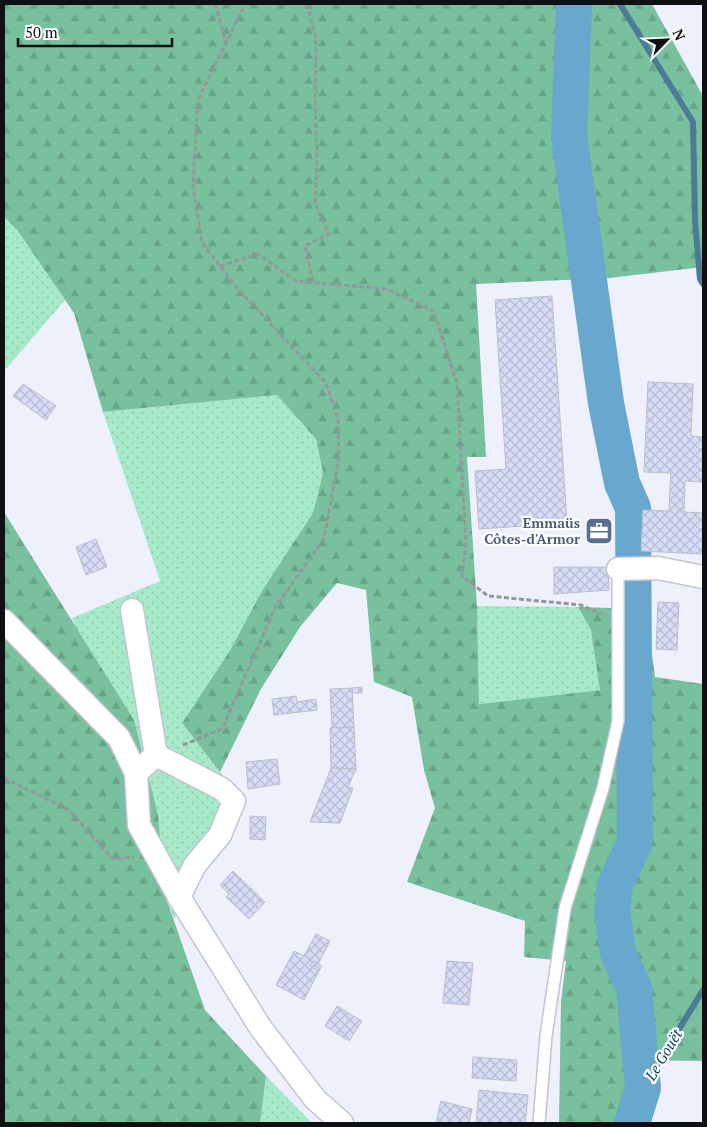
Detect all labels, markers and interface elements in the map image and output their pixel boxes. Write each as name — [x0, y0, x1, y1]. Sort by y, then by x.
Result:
scale bar — [18, 15, 171, 47]
north arrow — [642, 15, 692, 65]
text: 50 m — [25, 22, 58, 42]
text: N — [668, 26, 690, 44]
place label: Emmaüs Côtes-d'Armor — [484, 513, 580, 548]
office icon: Emmaüs Côtes-d'Armor — [584, 516, 614, 546]
water label: Le Gouët — [640, 1024, 687, 1085]

